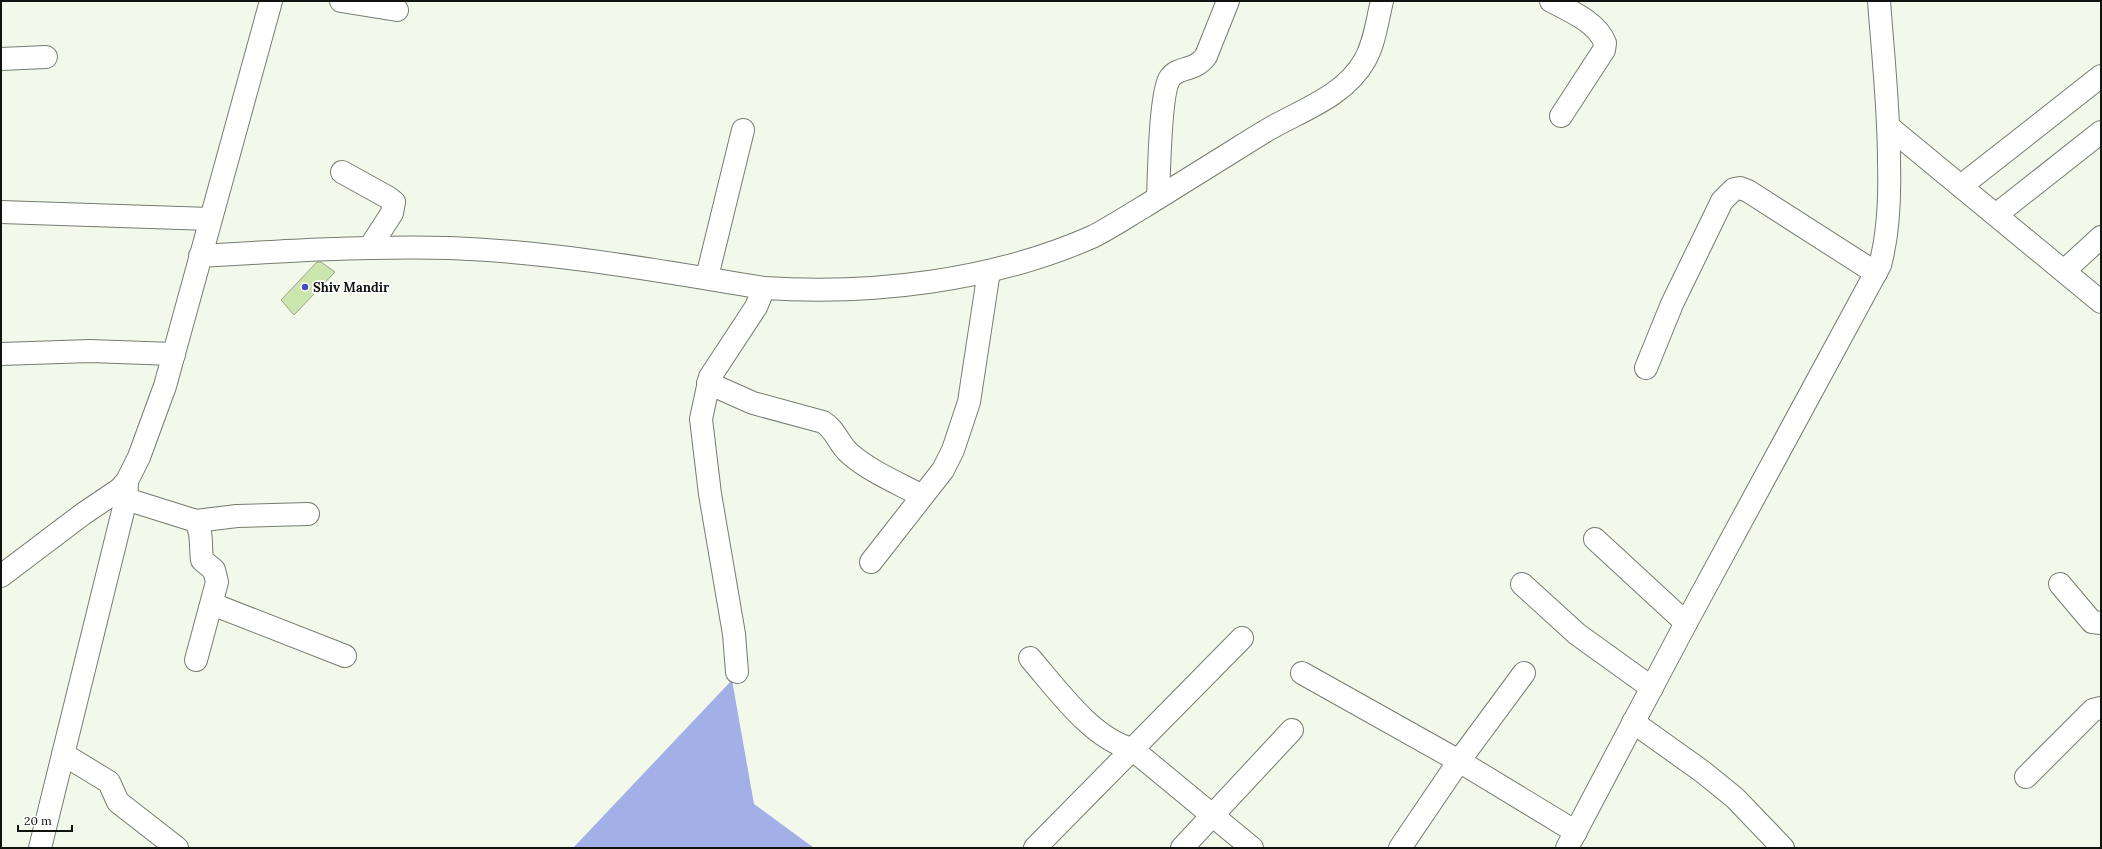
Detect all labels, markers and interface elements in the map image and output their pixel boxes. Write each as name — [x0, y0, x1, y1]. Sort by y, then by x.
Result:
place label: Shiv Mandir — [313, 279, 390, 296]
marker: Shiv Mandir — [300, 282, 310, 292]
scale bar — [18, 807, 72, 833]
text: 20 m — [24, 813, 52, 828]

